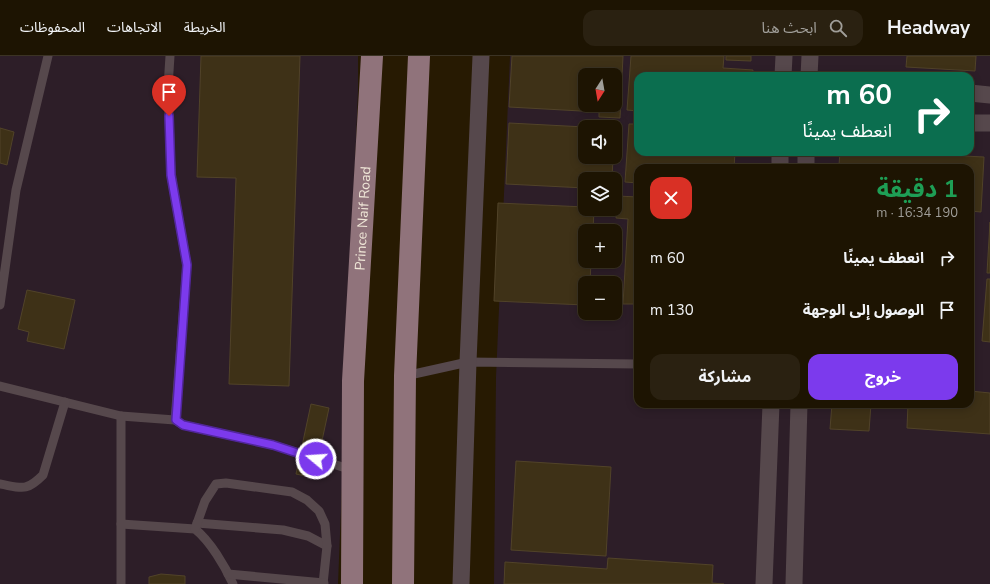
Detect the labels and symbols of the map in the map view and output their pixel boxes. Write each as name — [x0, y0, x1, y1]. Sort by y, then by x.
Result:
north arrow — [578, 68, 622, 112]
pin — [152, 75, 186, 116]
street label: Prince Naif Road — [350, 166, 376, 271]
position arrow — [295, 438, 337, 480]

